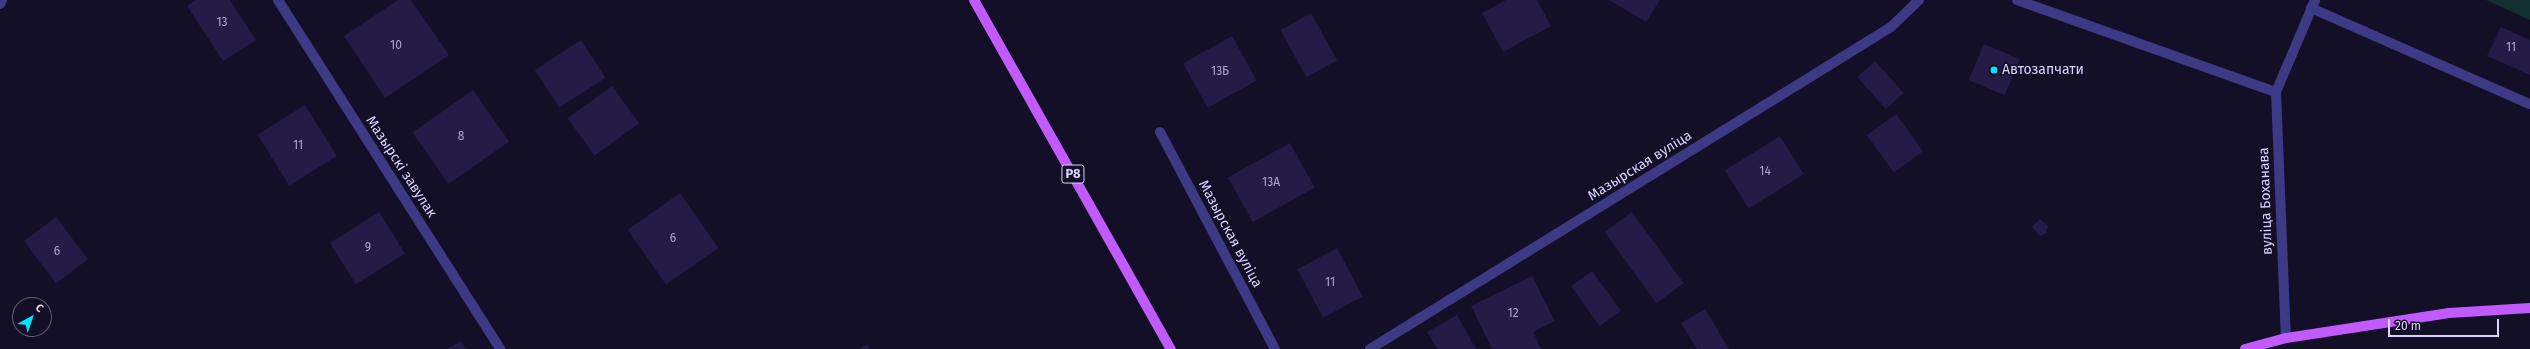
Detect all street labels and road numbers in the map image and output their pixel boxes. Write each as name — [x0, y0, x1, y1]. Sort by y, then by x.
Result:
street label: Мазырскі завулак — [362, 113, 440, 221]
street label: Мазырская вуліца — [1585, 127, 1695, 205]
street label: вуліца Боханава — [2256, 147, 2276, 255]
road number: Р8 — [1061, 163, 1085, 185]
street label: Мазырская вуліца — [1195, 177, 1265, 291]

